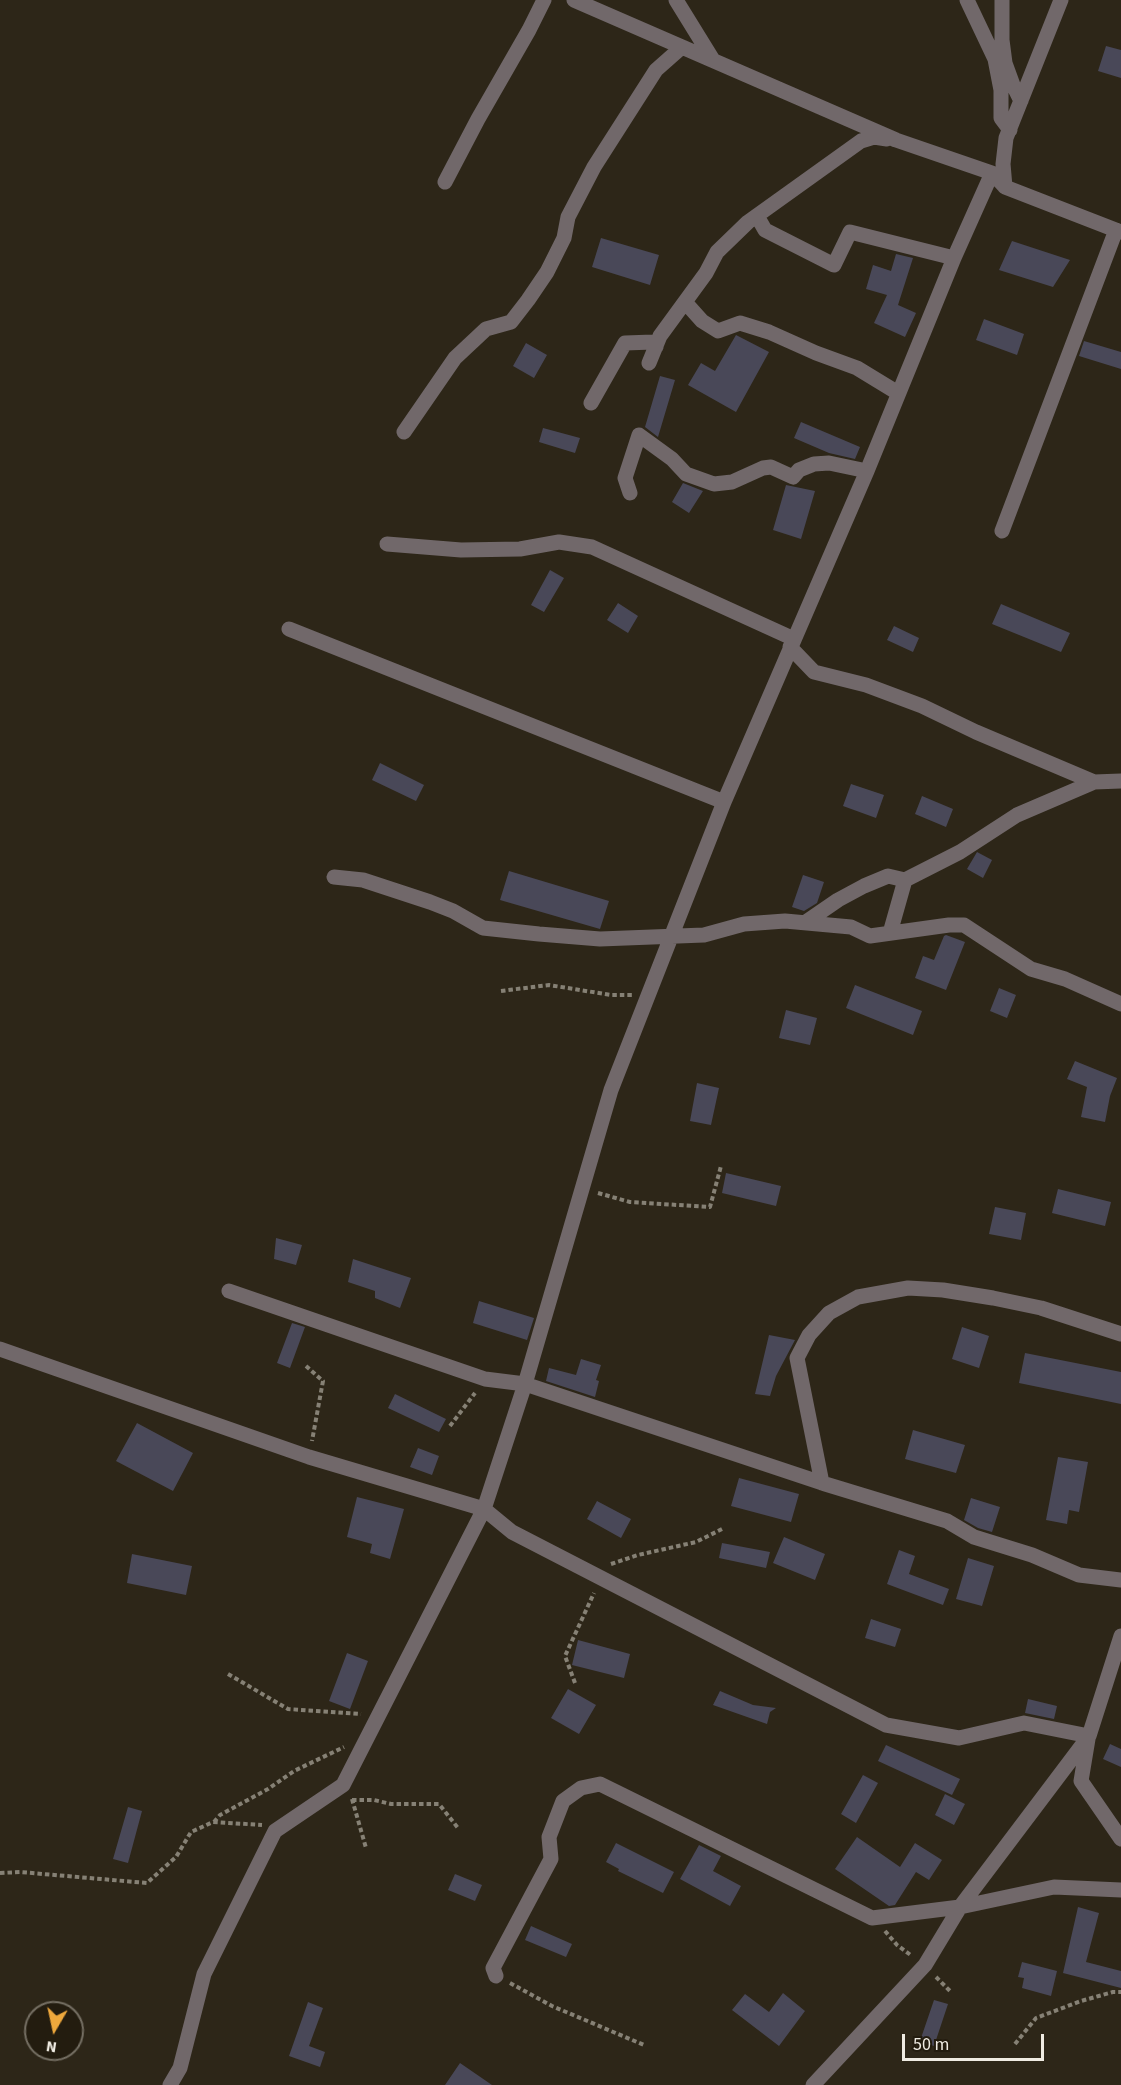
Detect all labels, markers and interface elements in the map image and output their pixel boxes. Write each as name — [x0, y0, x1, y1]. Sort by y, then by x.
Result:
north arrow — [24, 2001, 84, 2061]
scale bar — [905, 2022, 1048, 2060]
text: 50 m — [913, 2032, 949, 2057]
text: N — [45, 2035, 58, 2059]

